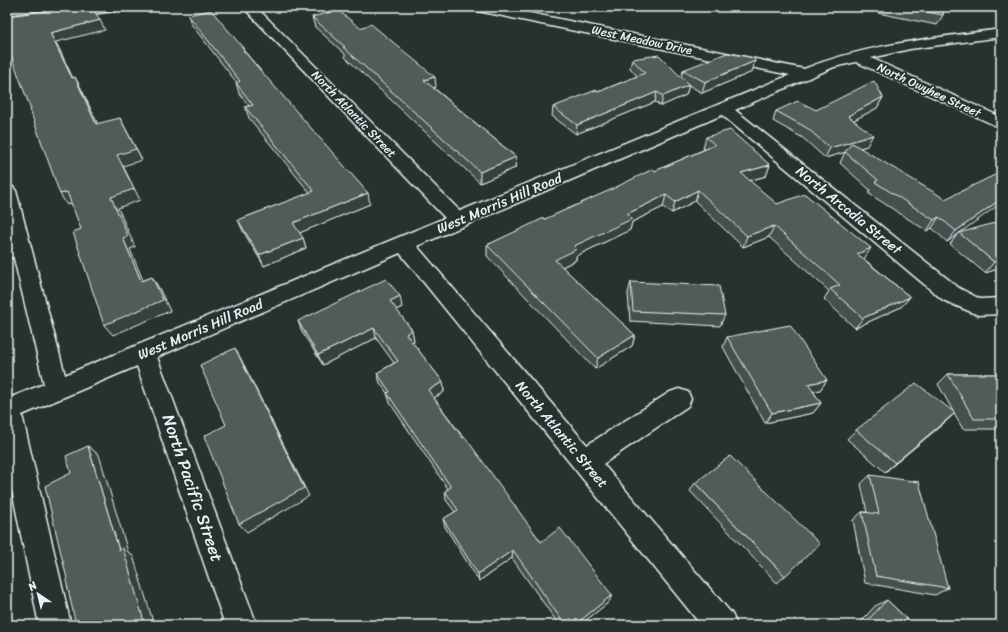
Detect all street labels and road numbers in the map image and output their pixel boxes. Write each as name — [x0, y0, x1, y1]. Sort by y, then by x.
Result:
street label: West Meadow Drive — [590, 19, 695, 61]
street label: North Owyhee Street — [873, 56, 986, 124]
street label: North Atlantic Street — [306, 65, 402, 163]
street label: North Arcadia Street — [790, 159, 909, 262]
street label: West Morris Hill Road — [433, 165, 567, 241]
street label: West Morris Hill Road — [134, 291, 268, 367]
street label: North Atlantic Street — [509, 375, 614, 494]
street label: North Pacific Street — [154, 410, 233, 567]

